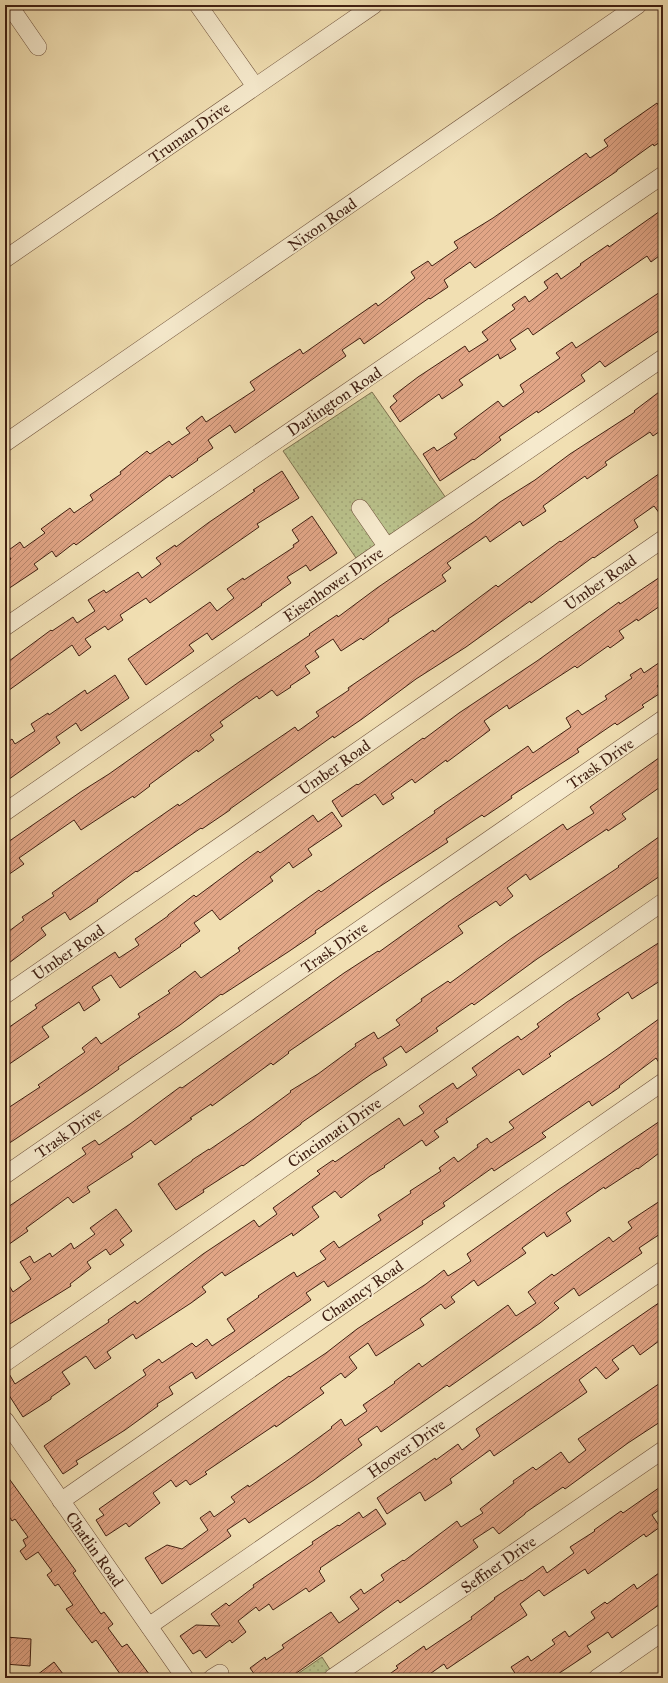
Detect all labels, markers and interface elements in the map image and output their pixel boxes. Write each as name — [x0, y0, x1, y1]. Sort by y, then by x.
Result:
street label: Truman Drive — [145, 97, 234, 167]
street label: Nixon Road — [284, 194, 360, 255]
street label: Darlington Road — [283, 363, 386, 441]
street label: Eisenhower Drive — [280, 543, 387, 626]
street label: Umber Road — [561, 551, 640, 614]
street label: Trask Drive — [563, 733, 638, 793]
street label: Umber Road — [295, 736, 374, 799]
street label: Trask Drive — [297, 917, 372, 977]
street label: Umber Road — [29, 921, 108, 984]
street label: Cincinnati Drive — [284, 1093, 385, 1172]
street label: Trask Drive — [31, 1102, 106, 1162]
street label: Chauncy Road — [318, 1256, 407, 1327]
street label: Hoover Drive — [364, 1414, 449, 1482]
street label: Chatlin Road — [62, 1508, 127, 1590]
street label: Seffner Drive — [457, 1531, 540, 1597]

